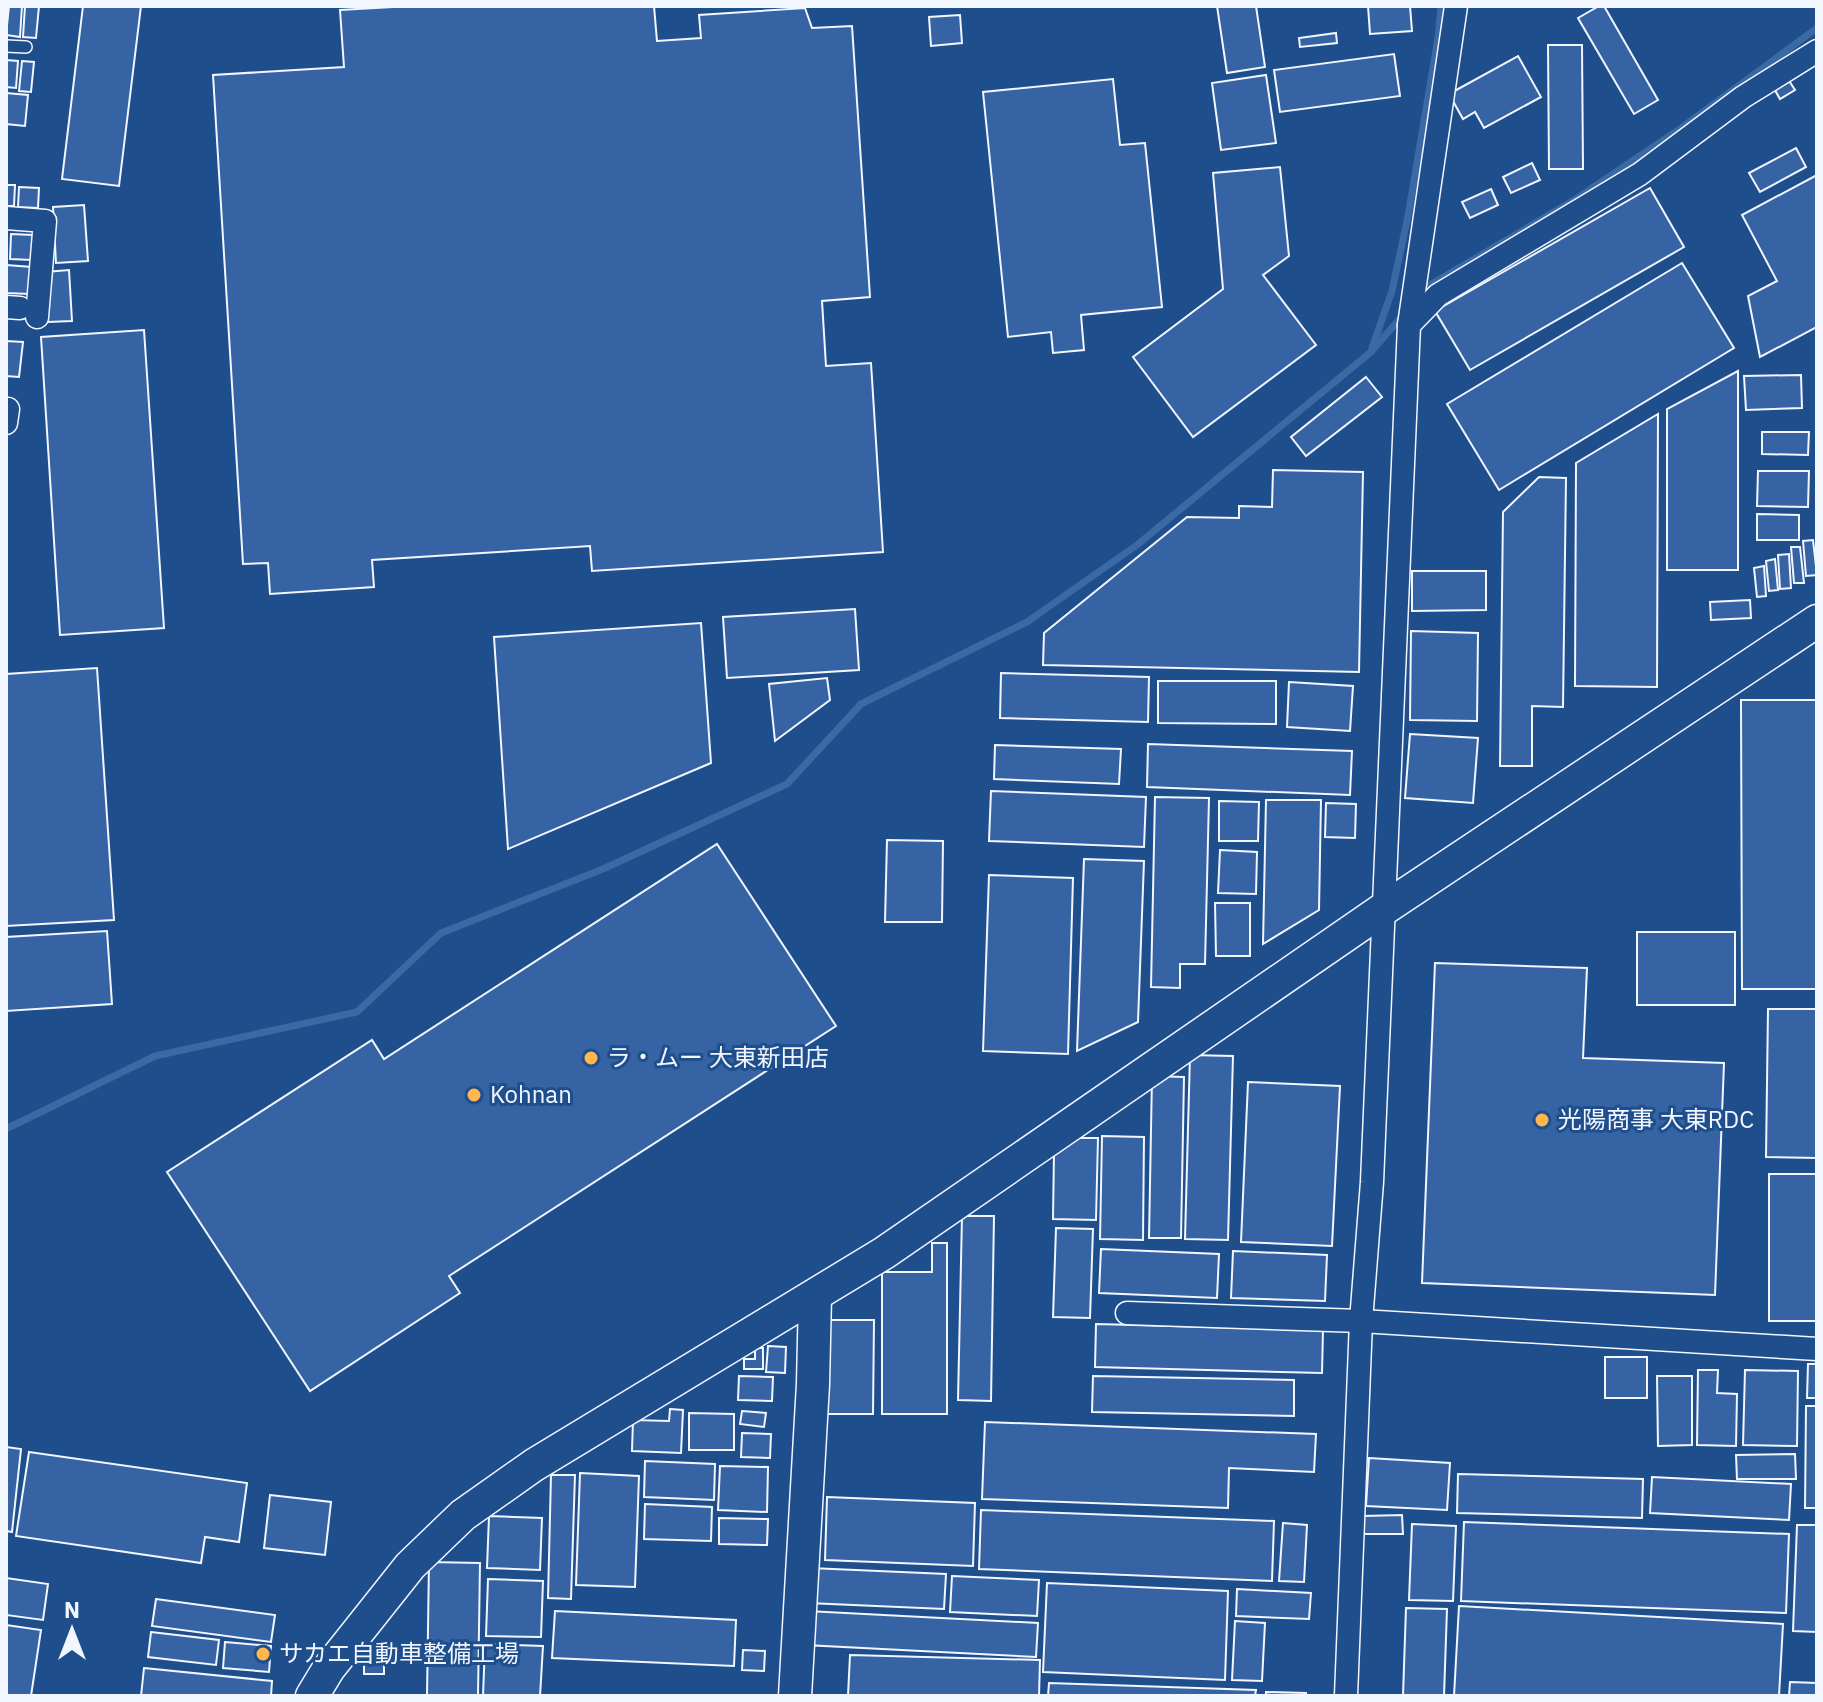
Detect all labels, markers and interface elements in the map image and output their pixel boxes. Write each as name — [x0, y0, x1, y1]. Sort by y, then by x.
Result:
place label: ラ・ムー 大東新田店 — [607, 1041, 829, 1073]
marker: ラ・ムー 大東新田店 — [582, 1049, 600, 1067]
place label: Kohnan — [490, 1078, 572, 1110]
marker: Kohnan — [465, 1086, 483, 1104]
place label: 光陽商事 大東RDC — [1558, 1103, 1754, 1135]
marker: 光陽商事 大東RDC — [1533, 1111, 1551, 1129]
north arrow — [32, 1590, 112, 1670]
text: N — [64, 1595, 80, 1624]
place label: サカエ自動車整備工場 — [279, 1637, 519, 1669]
marker: サカエ自動車整備工場 — [254, 1645, 272, 1663]

